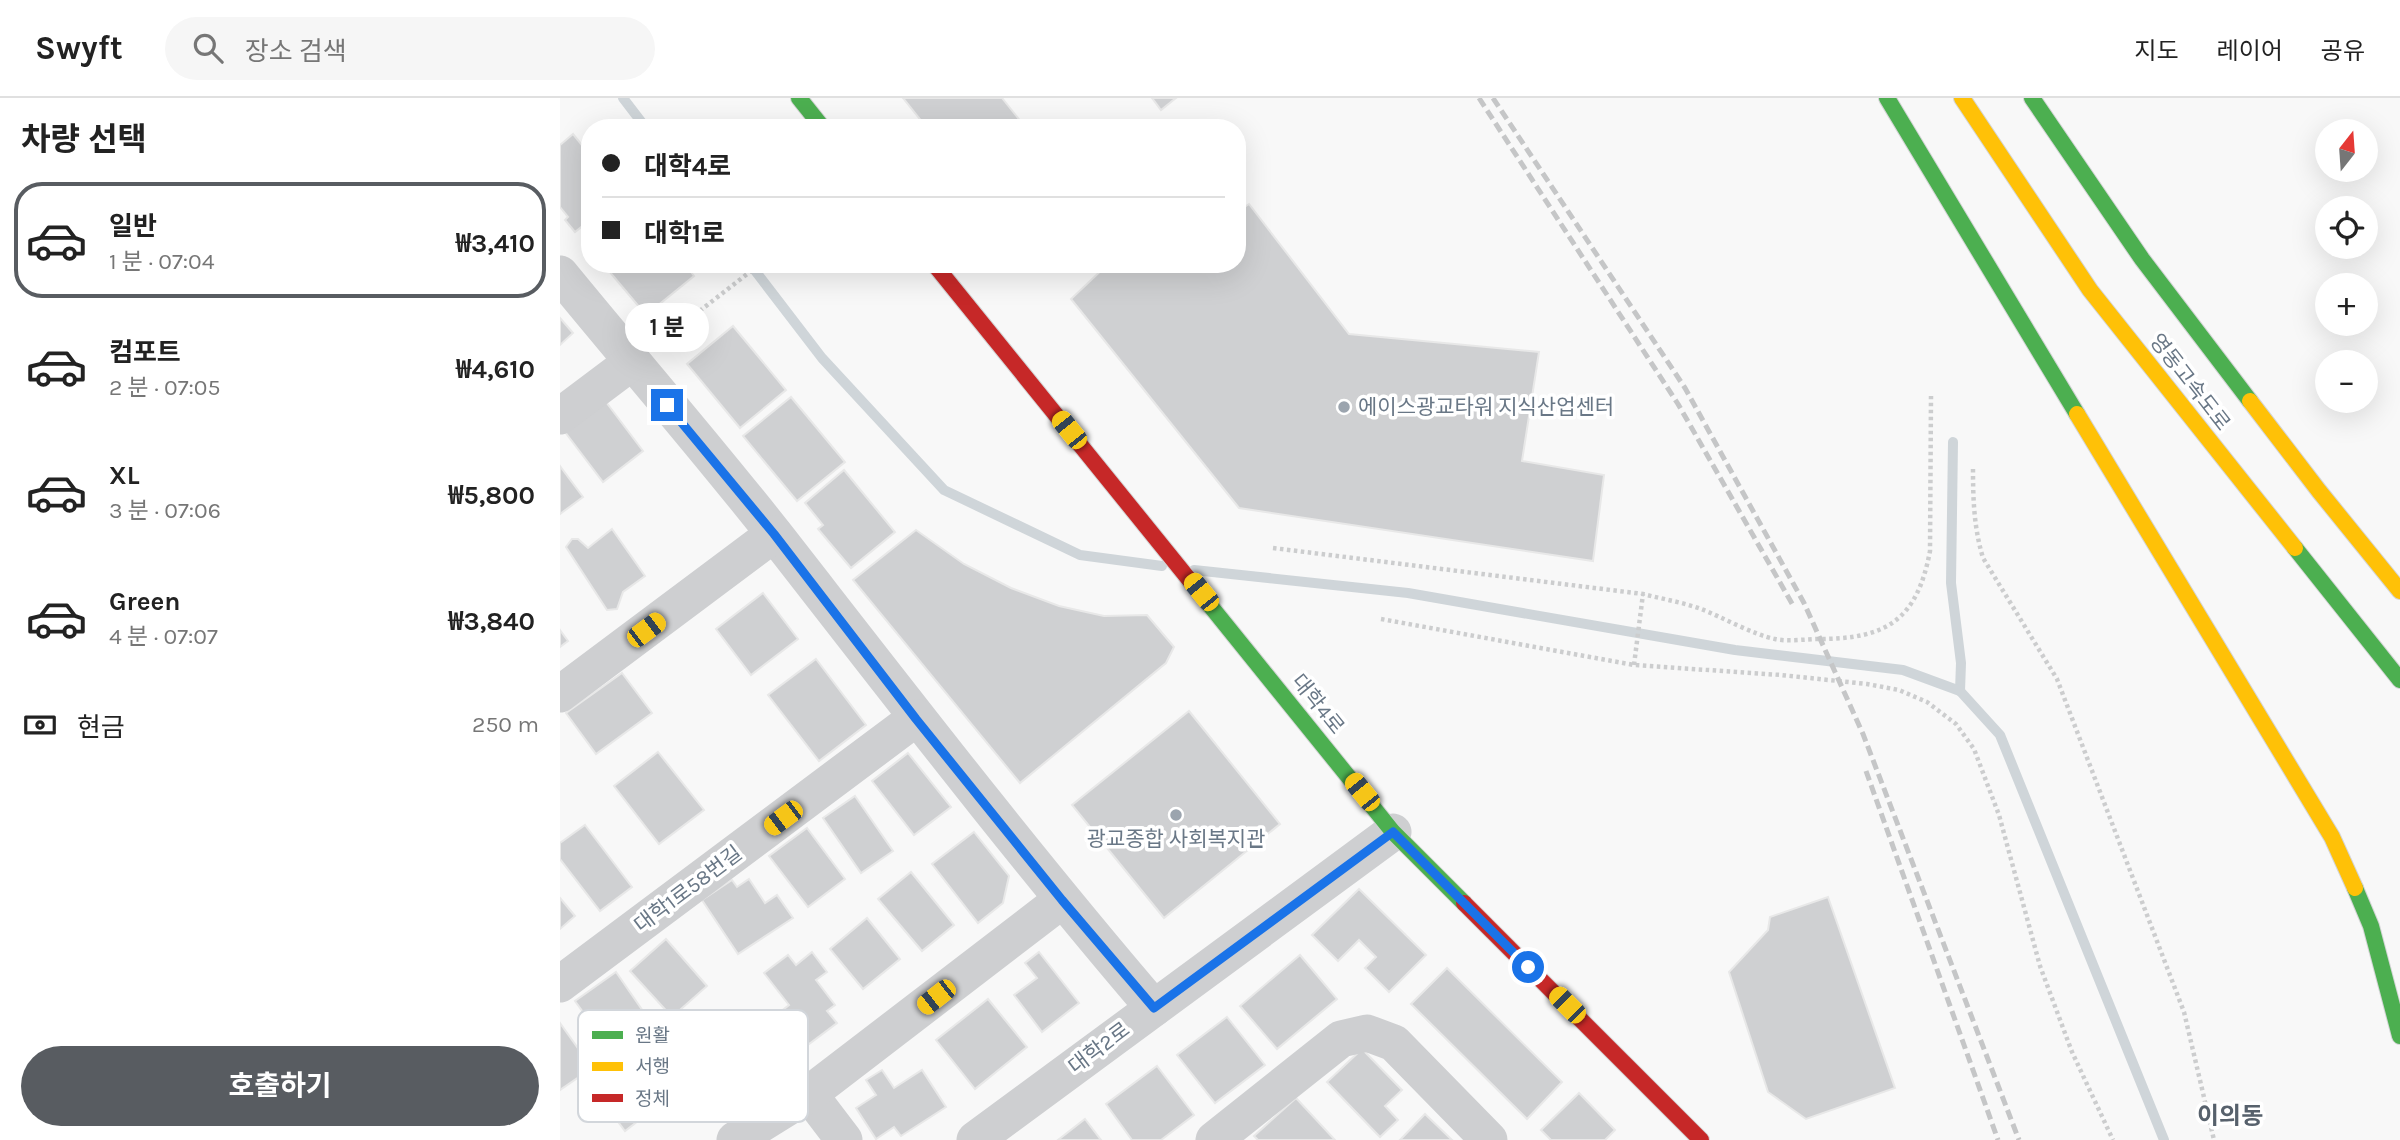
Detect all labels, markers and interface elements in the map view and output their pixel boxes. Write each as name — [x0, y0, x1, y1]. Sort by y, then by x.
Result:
search box — [165, 17, 655, 80]
text: Swyft — [35, 29, 123, 67]
icon: search — [189, 29, 227, 67]
text: 장소 검색 — [245, 36, 347, 67]
text: 지도 — [2134, 37, 2179, 65]
text: 레이어 — [2217, 37, 2283, 65]
text: 공유 — [2321, 37, 2365, 65]
north arrow — [2315, 119, 2378, 182]
map controls — [2315, 119, 2378, 413]
text: 차량 선택 — [21, 121, 147, 158]
text: 대학4로 — [644, 151, 731, 182]
button: locate — [2315, 196, 2378, 259]
icon: car — [25, 209, 88, 272]
text: 일반 — [109, 211, 157, 242]
text: 대학1로 — [644, 218, 725, 249]
text: ₩3,410 — [456, 228, 535, 259]
text: 1 분 · 07:04 — [109, 248, 215, 275]
button: + — [2315, 273, 2378, 336]
callout: 1 분 — [625, 303, 709, 352]
text: 1 분 — [649, 314, 685, 341]
street label: 영동고속도로 — [2145, 329, 2235, 435]
icon: car — [25, 335, 88, 398]
text: 컴포트 — [109, 337, 181, 368]
button: − — [2315, 350, 2378, 413]
text: ₩4,610 — [456, 354, 535, 385]
text: 2 분 · 07:05 — [109, 374, 220, 401]
route end — [651, 389, 683, 421]
place label: 에이스광교타워 지식산업센터 — [1358, 395, 1614, 419]
marker: 에이스광교타워 지식산업센터 — [1336, 399, 1352, 415]
car — [1048, 407, 1091, 453]
text: XL — [109, 460, 140, 491]
icon: car — [25, 461, 88, 524]
text: ₩5,800 — [448, 480, 535, 511]
text: 3 분 · 07:06 — [109, 497, 221, 524]
car — [1180, 569, 1223, 615]
text: Green — [109, 586, 181, 617]
icon: car — [25, 587, 88, 650]
text: ₩3,840 — [448, 606, 535, 637]
car — [623, 609, 670, 651]
text: 4 분 · 07:07 — [109, 623, 218, 650]
street label: 대학4로 — [1287, 669, 1349, 739]
icon: cash — [21, 706, 59, 744]
text: 250 m — [472, 711, 539, 738]
text: 현금 — [77, 712, 125, 743]
car — [1341, 769, 1384, 815]
car — [760, 797, 807, 839]
marker: 광교종합 사회복지관 — [1168, 807, 1184, 823]
place label: 광교종합 사회복지관 — [1087, 827, 1265, 851]
street label: 대학1로58번길 — [630, 841, 746, 937]
route start — [1512, 951, 1544, 983]
car — [913, 976, 960, 1018]
car — [1545, 983, 1590, 1027]
legend — [578, 1010, 808, 1122]
street label: 대학2로 — [1064, 1017, 1134, 1079]
text: 원활 — [635, 1025, 670, 1047]
button: 호출하기 — [21, 1046, 539, 1126]
text: 서행 — [635, 1056, 670, 1078]
text: 정체 — [635, 1088, 670, 1110]
district label: 이의동 — [2197, 1102, 2263, 1130]

